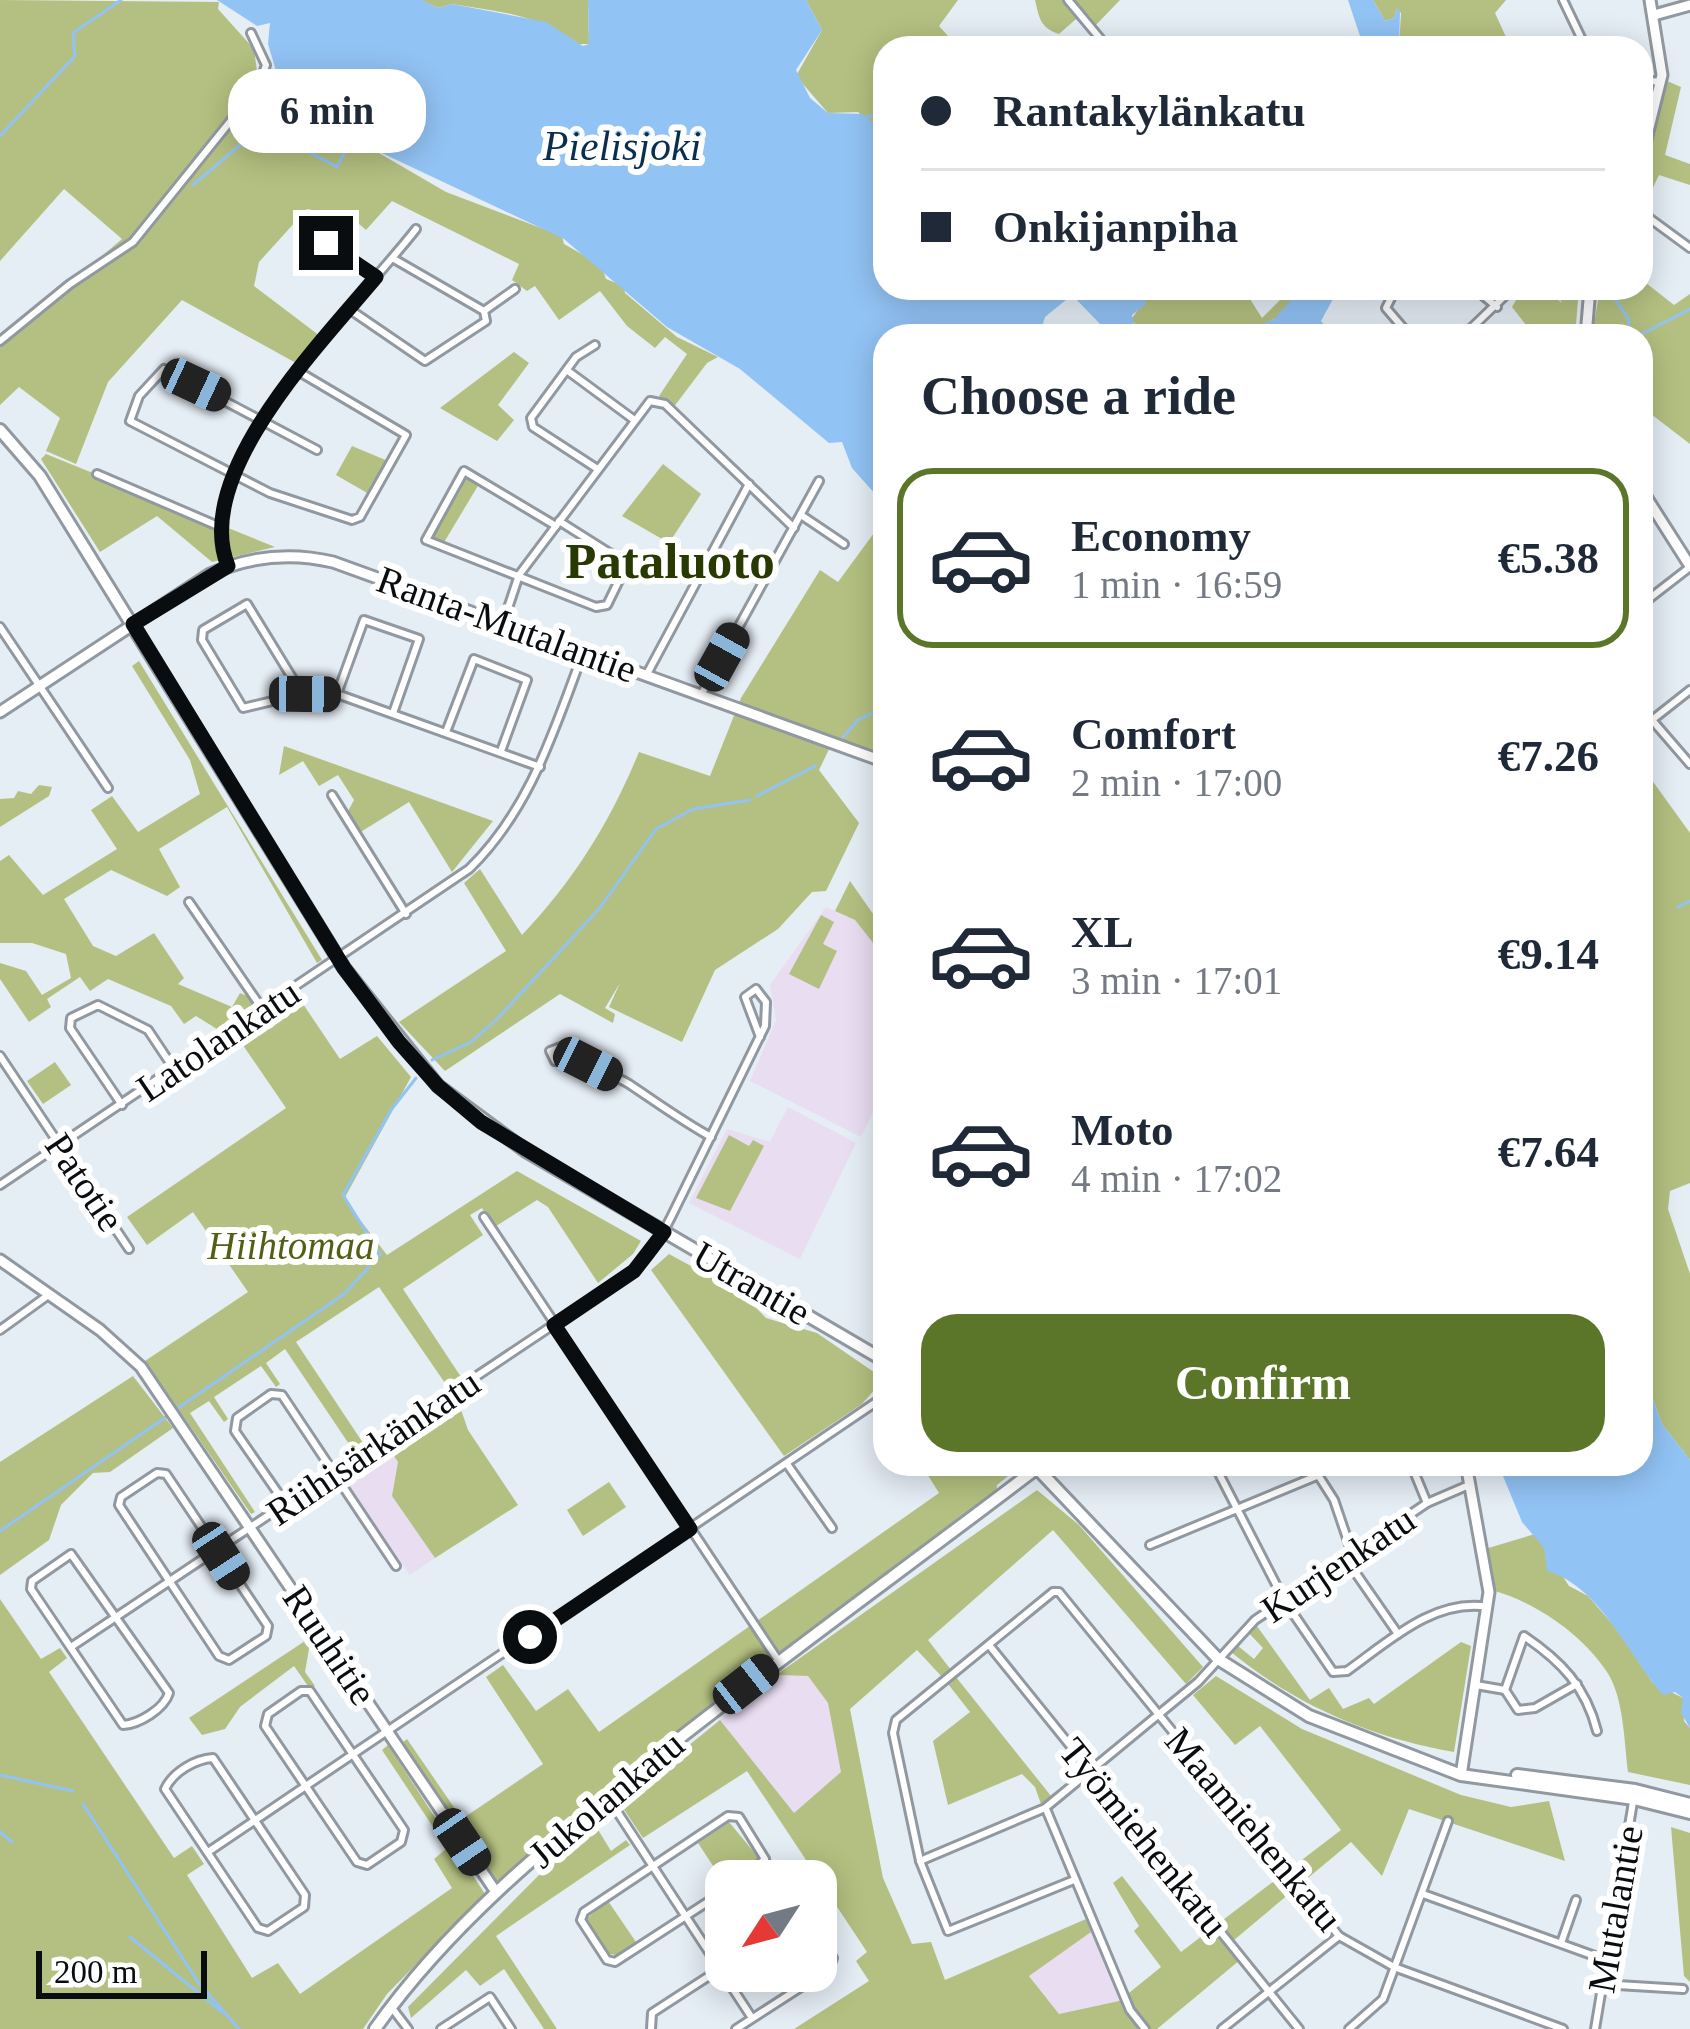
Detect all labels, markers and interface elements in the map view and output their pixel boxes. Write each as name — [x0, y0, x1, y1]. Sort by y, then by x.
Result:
callout: 6 min — [227, 69, 425, 153]
text: Rantakylänkatu — [993, 86, 1306, 136]
text: 6 min — [280, 89, 374, 132]
water label: Pielisjoki — [542, 123, 701, 169]
text: Onkijanpiha — [993, 202, 1238, 252]
route end — [299, 216, 353, 270]
car — [156, 353, 236, 417]
text: Choose a ride — [921, 366, 1236, 426]
icon: car — [927, 504, 1035, 612]
text: Economy — [1071, 511, 1251, 561]
district label: Pataluoto — [565, 533, 775, 589]
text: €5.38 — [1498, 533, 1599, 583]
street label: Ranta-Mutalantie — [371, 557, 643, 691]
text: 1 min · 16:59 — [1071, 563, 1282, 606]
car — [689, 617, 755, 697]
car — [269, 675, 341, 713]
icon: car — [927, 702, 1035, 810]
text: Comfort — [1071, 709, 1236, 759]
text: €7.26 — [1498, 731, 1599, 781]
text: 2 min · 17:00 — [1071, 761, 1282, 804]
icon: car — [927, 900, 1035, 1008]
text: XL — [1071, 907, 1134, 957]
text: €9.14 — [1498, 929, 1599, 979]
text: 3 min · 17:01 — [1071, 959, 1282, 1002]
street label: Latolankatu — [129, 970, 307, 1110]
car — [548, 1032, 628, 1096]
icon: car — [927, 1098, 1035, 1206]
text: Moto — [1071, 1105, 1173, 1155]
street label: Patotie — [37, 1125, 133, 1239]
text: €7.64 — [1498, 1127, 1599, 1177]
text: 4 min · 17:02 — [1071, 1157, 1282, 1200]
park label: Hiihtomaa — [207, 1224, 374, 1267]
street label: Utrantie — [686, 1232, 818, 1334]
button: Confirm — [921, 1314, 1605, 1452]
street label: Riihisärkänkatu — [259, 1360, 487, 1534]
street label: Kurjenkatu — [1253, 1497, 1423, 1632]
car — [186, 1516, 256, 1596]
street label: Ruuhitie — [275, 1577, 385, 1713]
route start — [503, 1610, 557, 1664]
car — [707, 1648, 785, 1720]
street label: Maamiehenkatu — [1157, 1719, 1351, 1939]
street label: Jukolankatu — [520, 1722, 692, 1876]
street label: Työmiehenkatu — [1050, 1729, 1237, 1945]
car — [427, 1802, 497, 1882]
street label: Mutalantie — [1579, 1822, 1651, 1996]
north arrow — [705, 1860, 837, 1992]
map controls — [705, 1860, 837, 1992]
scale bar — [36, 1945, 207, 1998]
text: 200 m — [54, 1954, 137, 1990]

